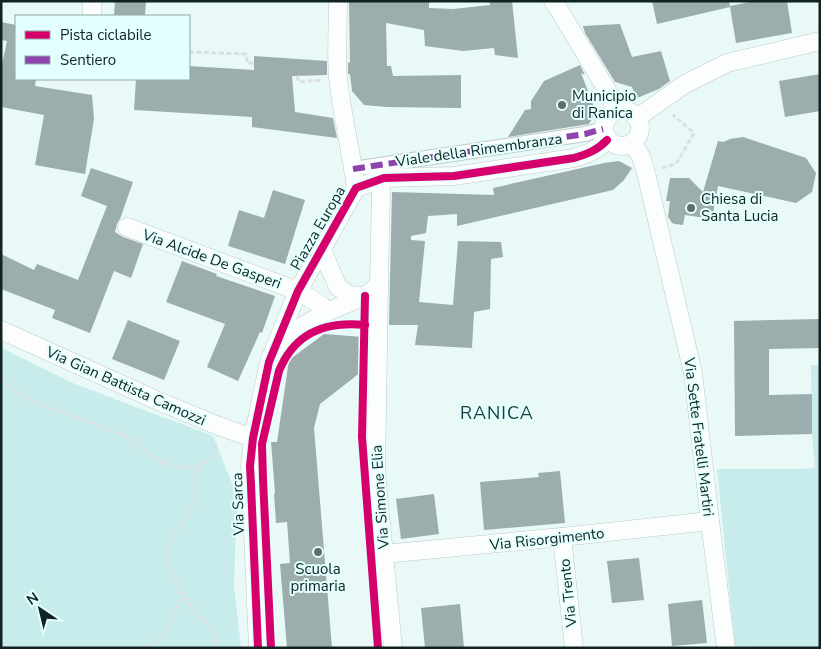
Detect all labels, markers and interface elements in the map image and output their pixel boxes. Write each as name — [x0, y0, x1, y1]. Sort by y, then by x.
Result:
legend — [15, 15, 190, 80]
text: Pista ciclabile — [60, 25, 152, 45]
text: Sentiero — [60, 50, 116, 70]
place label: Municipio di Ranica — [572, 86, 636, 123]
marker: Municipio di Ranica — [556, 99, 568, 111]
street label: Viale della Rimembranza — [393, 128, 564, 172]
street label: Piazza Europa — [286, 182, 350, 274]
place label: Chiesa di Santa Lucia — [701, 189, 779, 226]
marker: Chiesa di Santa Lucia — [685, 202, 697, 214]
street label: Via Alcide De Gasperi — [139, 224, 284, 293]
street label: Via Gian Battista Camozzi — [42, 341, 209, 430]
street label: Via Sette Fratelli Martiri — [679, 356, 719, 517]
district label: RANICA — [460, 401, 534, 425]
street label: Via Simone Elia — [366, 444, 394, 551]
street label: Via Sarca — [227, 472, 249, 537]
street label: Via Risorgimento — [488, 523, 605, 555]
marker: Scuola primaria — [312, 546, 324, 558]
street label: Via Trento — [554, 558, 582, 629]
place label: Scuola primaria — [290, 559, 346, 596]
north arrow — [15, 584, 65, 634]
text: N — [23, 588, 43, 610]

